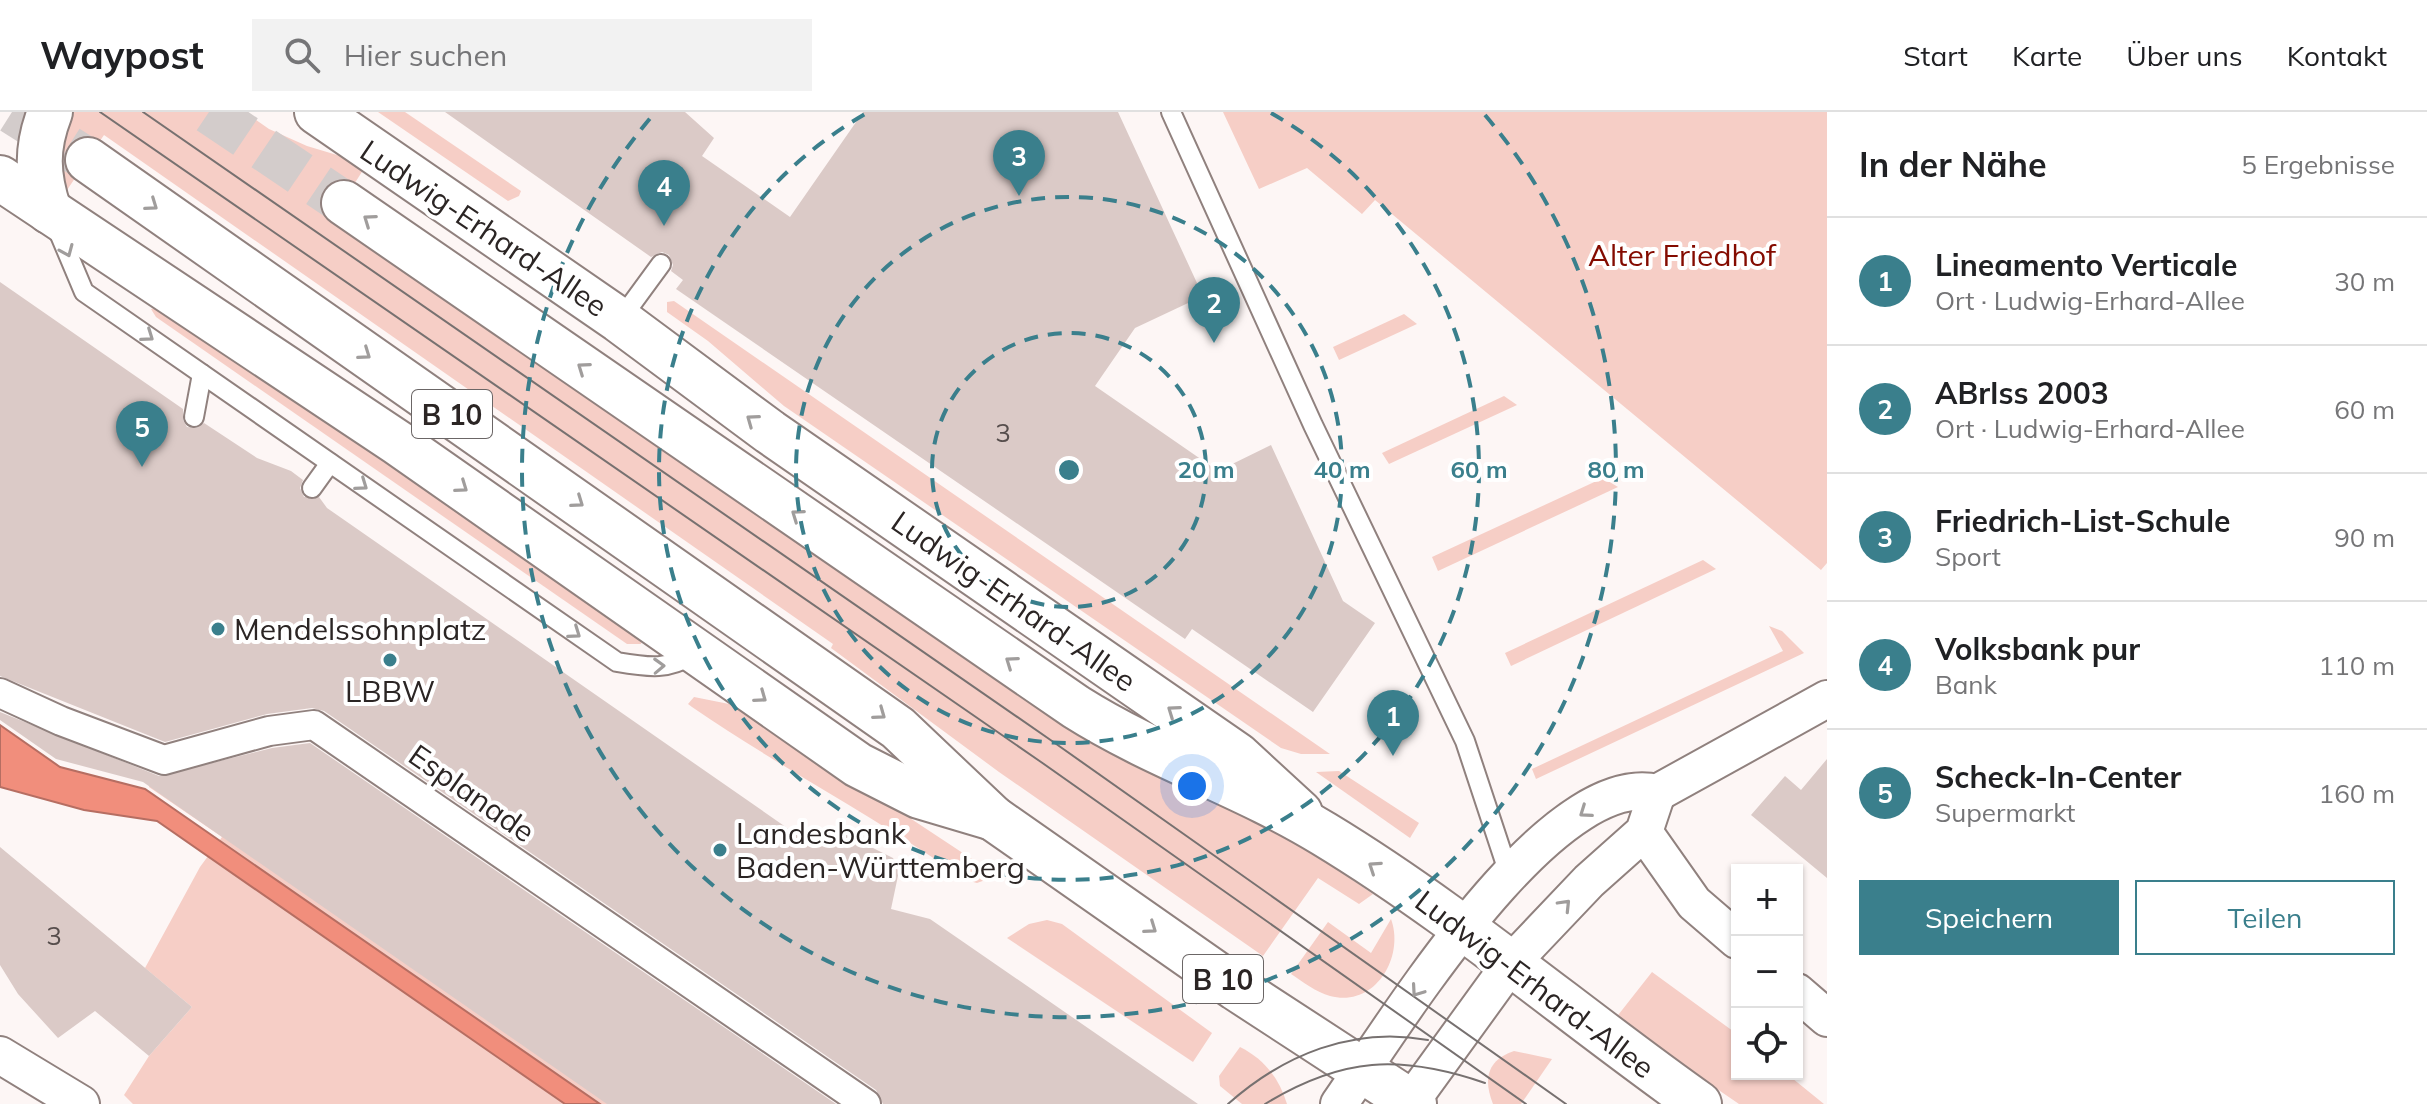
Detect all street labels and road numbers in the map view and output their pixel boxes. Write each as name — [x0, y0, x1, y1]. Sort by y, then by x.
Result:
street label: Ludwig-Erhard-Allee — [353, 131, 615, 325]
road number: B 10 — [412, 390, 492, 438]
street label: Ludwig-Erhard-Allee — [885, 502, 1143, 700]
street label: Esplanade — [402, 736, 542, 850]
street label: Ludwig-Erhard-Allee — [1408, 882, 1662, 1086]
road number: B 10 — [1183, 955, 1263, 1003]

